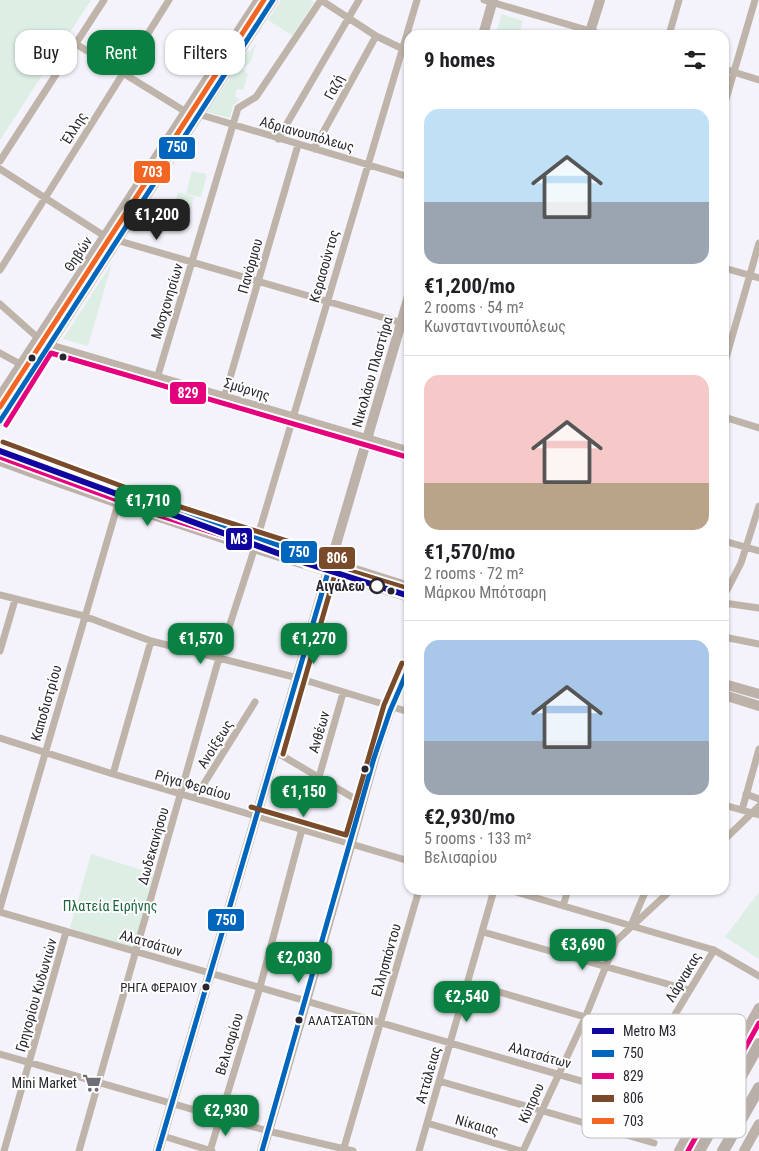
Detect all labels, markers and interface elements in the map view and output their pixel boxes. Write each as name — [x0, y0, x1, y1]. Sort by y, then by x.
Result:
chip: Buy — [15, 30, 77, 75]
chip: Rent — [87, 30, 155, 75]
chip: Filters — [165, 30, 245, 75]
icon: filters — [681, 46, 709, 74]
text: 9 homes — [424, 48, 495, 72]
street label: Γαζή — [321, 72, 347, 102]
street label: Έλλης — [57, 109, 90, 148]
street label: Αδριανουπόλεως — [258, 113, 356, 155]
line badge: 750 — [158, 136, 196, 160]
text: 750 — [166, 139, 188, 155]
icon: home — [522, 142, 612, 232]
line badge: 703 — [133, 160, 171, 184]
text: 703 — [141, 164, 163, 180]
pin: €1,200 — [116, 198, 198, 241]
text: €1,200 — [135, 205, 179, 224]
street label: Κερασούντος — [306, 228, 342, 304]
street label: Θηβών — [61, 234, 95, 274]
street label: Πανόρμου — [235, 237, 266, 295]
street label: Μοσχονησίων — [148, 261, 186, 341]
text: €1,200/mo — [424, 274, 515, 298]
text: 2 rooms · 54 m² — [424, 298, 524, 317]
street label: Νικολάου Πλαστήρα — [349, 315, 395, 429]
text: Κωνσταντινουπόλεως — [424, 317, 566, 336]
unlabelled marker — [58, 352, 68, 362]
unlabelled marker — [27, 353, 37, 363]
street label: Σμύρνης — [222, 374, 272, 404]
line badge: 829 — [169, 381, 207, 405]
text: 829 — [177, 385, 199, 401]
icon: home — [522, 407, 612, 497]
pin: €1,710 — [107, 484, 189, 527]
text: €1,710 — [126, 491, 170, 510]
line badge: Μ3 — [225, 527, 253, 551]
text: Μ3 — [230, 531, 248, 547]
line badge: 750 — [280, 540, 318, 564]
text: €1,570/mo — [424, 540, 515, 564]
text: 750 — [288, 544, 310, 560]
line badge: 806 — [318, 546, 356, 570]
text: 806 — [326, 550, 348, 566]
text: 2 rooms · 72 m² — [424, 564, 524, 583]
place label: Αιγάλεω — [316, 578, 365, 594]
marker: Αιγάλεω — [369, 578, 385, 594]
text: Μάρκου Μπότσαρη — [424, 583, 547, 602]
unlabelled marker — [386, 586, 396, 596]
pin: €1,570 — [160, 622, 242, 665]
pin: €1,270 — [273, 622, 355, 665]
text: €1,570 — [179, 629, 223, 648]
text: €1,270 — [292, 629, 336, 648]
street label: Καποδιστρίου — [28, 663, 65, 743]
icon: home — [522, 672, 612, 762]
street label: Ανθέων — [305, 709, 333, 755]
street label: Ανοίξεως — [194, 717, 236, 771]
unlabelled marker — [360, 764, 370, 774]
street label: Ρήγα Φεραίου — [153, 767, 233, 804]
pin: €1,150 — [263, 776, 345, 818]
text: €1,150 — [282, 782, 326, 801]
street label: Δωδεκανήσου — [134, 805, 172, 886]
text: €2,930/mo — [424, 805, 515, 829]
text: 5 rooms · 133 m² — [424, 829, 532, 848]
text: Βελισαρίου — [424, 848, 497, 867]
park label: Πλατεία Ειρήνης — [63, 898, 157, 914]
line badge: 750 — [207, 908, 245, 932]
text: 750 — [215, 912, 237, 928]
street label: Ελλησπόντου — [368, 922, 404, 998]
street label: Αλατσάτων — [118, 926, 184, 960]
pin: €3,690 — [542, 928, 624, 971]
text: €3,690 — [561, 935, 605, 954]
street label: Γρηγορίου Κυδωνιών — [12, 936, 60, 1054]
pin: €2,030 — [258, 942, 340, 984]
text: €2,030 — [277, 948, 321, 967]
street label: Λάρνακας — [662, 949, 704, 1005]
place label: ΡΗΓΑ ΦΕΡΑΙΟΥ — [120, 980, 197, 995]
pin: €2,540 — [426, 980, 508, 1023]
marker: ΡΗΓΑ ΦΕΡΑΙΟΥ — [201, 982, 211, 992]
text: €2,540 — [445, 987, 489, 1006]
street label: Βελισαρίου — [212, 1011, 246, 1077]
place label: ΑΛΑΤΣΑΤΩΝ — [308, 1013, 374, 1028]
legend — [582, 1014, 746, 1138]
marker: ΑΛΑΤΣΑΤΩΝ — [294, 1015, 304, 1025]
text: Metro Μ3 — [623, 1023, 676, 1039]
street label: Αλατσάτων — [507, 1038, 573, 1072]
street label: Αττάλειας — [412, 1045, 444, 1105]
text: 750 — [623, 1045, 644, 1061]
text: 829 — [623, 1068, 644, 1084]
supermarket icon: Mini Market — [81, 1072, 103, 1094]
place label: Mini Market — [12, 1075, 77, 1091]
street label: Κύπρου — [515, 1080, 547, 1126]
text: 806 — [623, 1090, 644, 1106]
pin: €2,930 — [185, 1094, 267, 1137]
text: €2,930 — [204, 1101, 248, 1120]
street label: Νίκαιας — [453, 1111, 501, 1139]
text: 703 — [623, 1113, 644, 1129]

